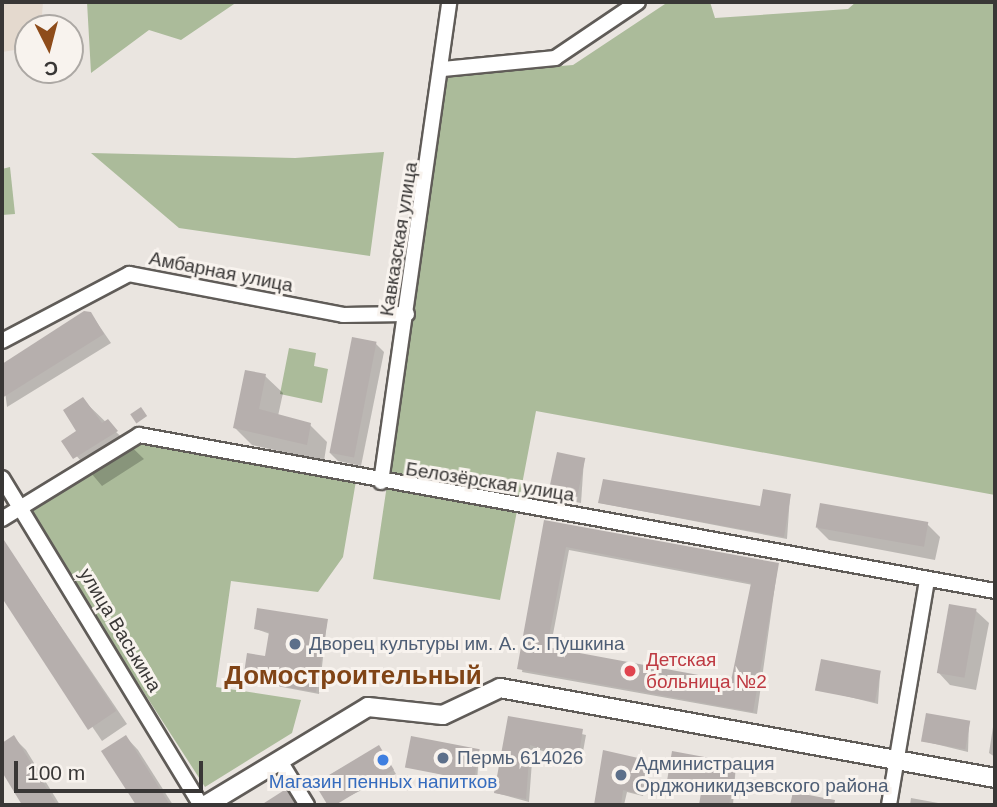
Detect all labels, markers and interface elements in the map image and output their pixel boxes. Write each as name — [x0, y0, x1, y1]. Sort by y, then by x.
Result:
north arrow — [14, 14, 84, 84]
text: С — [43, 57, 59, 80]
street label: Кавказская улица — [376, 160, 422, 318]
street label: Амбарная улица — [147, 247, 295, 297]
street label: Белозёрская улица — [404, 457, 576, 507]
street label: улица Васькина — [74, 564, 166, 696]
place label: Дворец культуры им. А. С. Пушкина — [309, 633, 625, 655]
marker: Дворец культуры им. А. С. Пушкина — [287, 636, 303, 652]
place label: Детская больница №2 — [646, 649, 767, 693]
district label: Домостроительный — [224, 660, 482, 692]
marker: Детская больница №2 — [620, 661, 640, 681]
place label: Пермь 614026 — [457, 747, 583, 769]
scale bar — [18, 748, 206, 792]
marker: Пермь 614026 — [435, 750, 451, 766]
marker: Магазин пенных напитков — [375, 752, 391, 768]
place label: Администрация Орджоникидзевского района — [635, 753, 889, 797]
text: 100 m — [27, 761, 85, 784]
marker: Администрация Орджоникидзевского района — [613, 767, 629, 783]
place label: Магазин пенных напитков — [269, 771, 497, 793]

